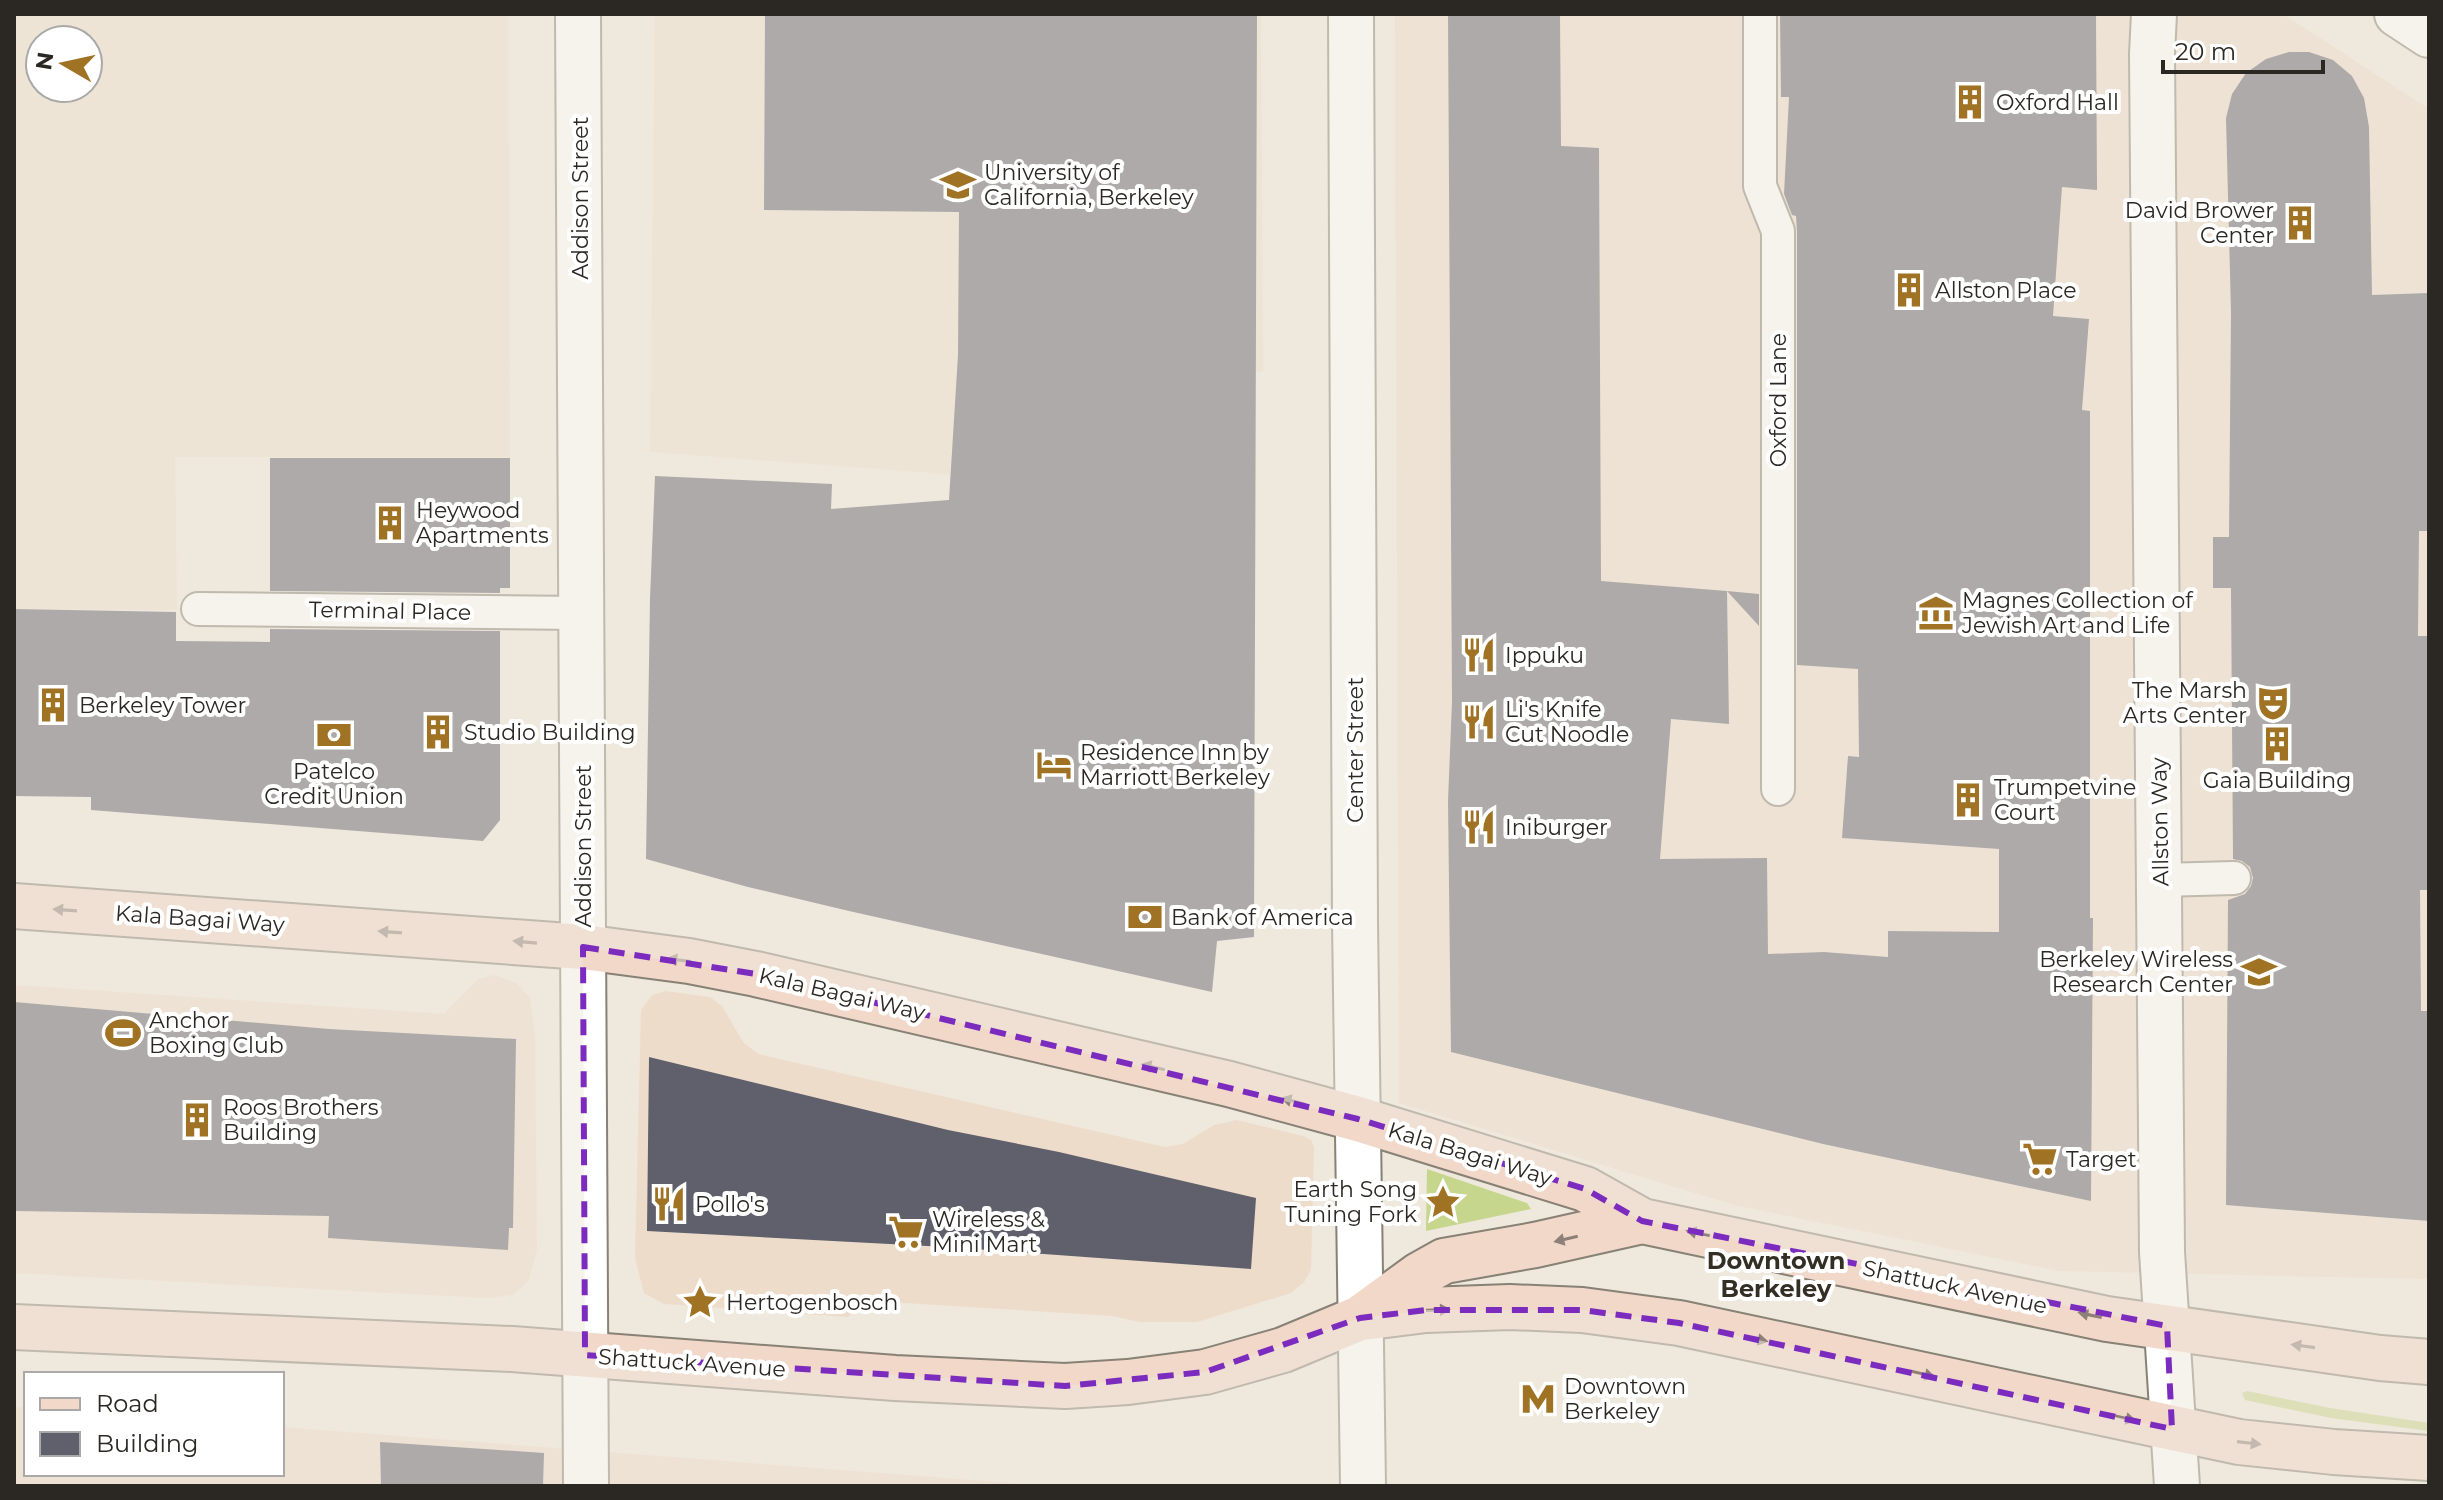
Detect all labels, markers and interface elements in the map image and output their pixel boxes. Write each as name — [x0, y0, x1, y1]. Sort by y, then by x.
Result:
north arrow — [24, 24, 104, 104]
scale bar — [2163, 24, 2323, 74]
text: 20 m — [2175, 37, 2236, 66]
text: N — [30, 50, 59, 72]
building icon: Oxford Hall — [1951, 83, 1989, 121]
place label: Oxford Hall — [1996, 89, 2119, 116]
street label: Addison Street — [567, 116, 594, 280]
place label: University of California, Berkeley — [984, 159, 1194, 211]
school or university icon: University of California, Berkeley — [939, 166, 977, 204]
place label: David Brower Center — [2125, 197, 2274, 249]
building icon: David Brower Center — [2281, 204, 2319, 242]
building icon: Allston Place — [1890, 271, 1928, 309]
place label: Allston Place — [1935, 277, 2076, 304]
street label: Oxford Lane — [1765, 333, 1792, 467]
place label: Heywood Apartments — [416, 497, 549, 549]
building icon: Heywood Apartments — [371, 504, 409, 542]
place label: Magnes Collection of Jewish Art and Life — [1961, 587, 2194, 639]
museum icon: Magnes Collection of Jewish Art and Life — [1917, 594, 1955, 632]
street label: Terminal Place — [309, 596, 471, 626]
restaurant icon: Ippuku — [1460, 636, 1498, 674]
place label: Ippuku — [1505, 642, 1584, 669]
street label: Center Street — [1342, 677, 1369, 823]
place label: The Marsh Arts Center — [2123, 677, 2247, 729]
theatre icon: The Marsh Arts Center — [2254, 684, 2292, 722]
building icon: Berkeley Tower — [34, 686, 72, 724]
place label: Berkeley Tower — [79, 692, 246, 719]
place label: Li's Knife Cut Noodle — [1505, 696, 1629, 748]
restaurant icon: Li's Knife Cut Noodle — [1460, 703, 1498, 741]
building icon: Studio Building — [419, 713, 457, 751]
bank icon: Patelco Credit Union — [315, 716, 353, 754]
place label: Studio Building — [464, 719, 636, 746]
building icon: Gaia Building — [2258, 725, 2296, 763]
place label: Residence Inn by Marriott Berkeley — [1080, 739, 1270, 791]
hotel icon: Residence Inn by Marriott Berkeley — [1035, 746, 1073, 784]
street label: Allston Way — [2145, 757, 2175, 887]
place label: Patelco Credit Union — [264, 758, 404, 810]
street label: Addison Street — [570, 764, 597, 928]
place label: Gaia Building — [2203, 767, 2351, 794]
place label: Trumpetvine Court — [1994, 774, 2136, 826]
building icon: Trumpetvine Court — [1949, 781, 1987, 819]
restaurant icon: Iniburger — [1460, 808, 1498, 846]
place label: Iniburger — [1505, 814, 1608, 841]
bank icon: Bank of America — [1126, 898, 1164, 936]
street label: Kala Bagai Way — [114, 900, 286, 938]
one-way arrow — [51, 903, 77, 916]
place label: Bank of America — [1171, 904, 1354, 931]
one-way arrow — [377, 925, 402, 938]
one-way arrow — [512, 935, 537, 948]
place label: Berkeley Wireless Research Center — [2039, 946, 2233, 998]
one-way arrow — [666, 953, 691, 966]
school or university icon: Berkeley Wireless Research Center — [2240, 953, 2278, 991]
street label: Kala Bagai Way — [756, 962, 928, 1026]
place label: Anchor Boxing Club — [149, 1007, 284, 1059]
sports icon: Anchor Boxing Club — [104, 1014, 142, 1052]
one-way arrow — [1140, 1060, 1165, 1073]
place label: Roos Brothers Building — [223, 1094, 379, 1146]
one-way arrow — [1281, 1095, 1306, 1107]
building icon: Roos Brothers Building — [178, 1101, 216, 1139]
street label: Kala Bagai Way — [1385, 1116, 1555, 1192]
supermarket icon: Target — [2021, 1140, 2059, 1178]
place label: Target — [2066, 1146, 2137, 1173]
place label: Earth Song Tuning Fork — [1284, 1176, 1418, 1228]
place icon: Earth Song Tuning Fork — [1424, 1183, 1462, 1221]
restaurant icon: Pollo's — [650, 1185, 688, 1223]
place label: Pollo's — [695, 1191, 765, 1218]
place label: Wireless & Mini Mart — [932, 1206, 1045, 1258]
supermarket icon: Wireless & Mini Mart — [887, 1213, 925, 1251]
one-way arrow — [1686, 1226, 1711, 1239]
one-way arrow — [1553, 1233, 1578, 1245]
district label: Downtown Berkeley — [1707, 1246, 1845, 1303]
street label: Shattuck Avenue — [1860, 1254, 2050, 1320]
place icon: Hertogenbosch — [681, 1283, 719, 1321]
place label: Hertogenbosch — [726, 1289, 898, 1316]
one-way arrow — [1426, 1303, 1451, 1316]
one-way arrow — [2077, 1308, 2102, 1321]
one-way arrow — [1744, 1333, 1769, 1345]
one-way arrow — [2290, 1340, 2315, 1352]
street label: Shattuck Avenue — [597, 1343, 787, 1383]
one-way arrow — [1910, 1368, 1935, 1381]
legend — [24, 1372, 284, 1476]
place label: Downtown Berkeley — [1564, 1373, 1686, 1425]
metro station icon: Downtown Berkeley — [1519, 1380, 1557, 1418]
text: Road — [96, 1389, 159, 1418]
one-way arrow — [2112, 1412, 2137, 1425]
text: Building — [96, 1429, 199, 1458]
one-way arrow — [2237, 1436, 2262, 1449]

